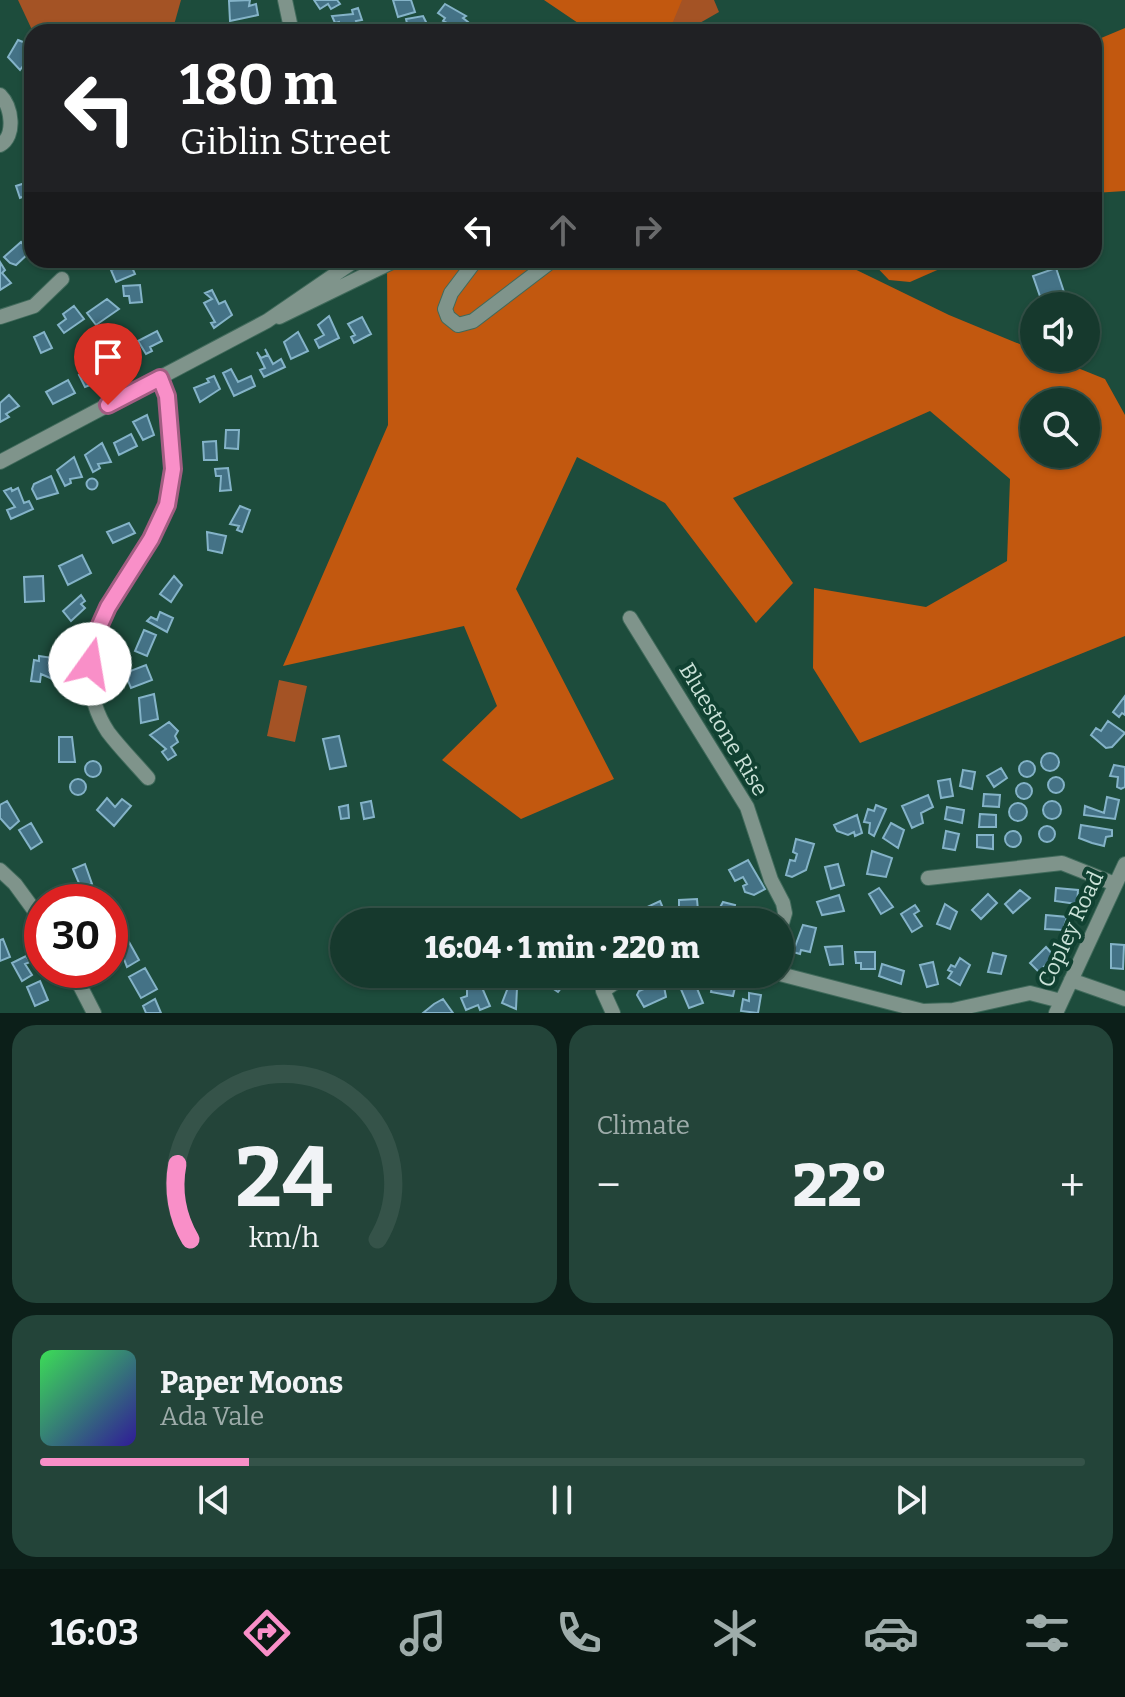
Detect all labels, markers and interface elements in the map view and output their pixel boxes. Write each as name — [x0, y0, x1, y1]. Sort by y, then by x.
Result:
text: 180 m — [180, 52, 337, 119]
icon: left — [48, 56, 152, 160]
text: Giblin Street — [180, 120, 391, 164]
icon: left — [457, 208, 501, 252]
icon: ahead — [541, 208, 585, 252]
icon: right — [625, 208, 669, 252]
map controls — [1020, 292, 1100, 468]
button: sound — [1020, 292, 1100, 372]
pin — [74, 323, 142, 405]
icon: arrive — [86, 335, 130, 379]
button: search — [1020, 388, 1100, 468]
position arrow — [48, 622, 132, 706]
street label: Bluestone Rise — [673, 658, 774, 801]
street label: Copley Road — [1032, 867, 1109, 992]
speed limit sign: 30 — [24, 884, 128, 988]
text: 16:04 · 1 min · 220 m — [425, 930, 699, 966]
text: Climate — [597, 1110, 690, 1141]
text: 24 — [236, 1128, 333, 1228]
text: 22° — [793, 1150, 888, 1222]
text: − — [597, 1159, 621, 1212]
text: + — [1060, 1159, 1085, 1212]
text: km/h — [249, 1220, 320, 1255]
text: Paper Moons — [160, 1365, 343, 1401]
text: Ada Vale — [160, 1401, 264, 1432]
icon: previous — [192, 1478, 236, 1522]
icon: pause — [540, 1478, 584, 1522]
icon: next — [889, 1478, 933, 1522]
icon: directions — [239, 1605, 295, 1661]
icon: music — [395, 1605, 451, 1661]
icon: phone — [551, 1605, 607, 1661]
icon: climate — [707, 1605, 763, 1661]
icon: car — [863, 1605, 919, 1661]
icon: filters — [1019, 1605, 1075, 1661]
text: 16:03 — [50, 1611, 139, 1655]

